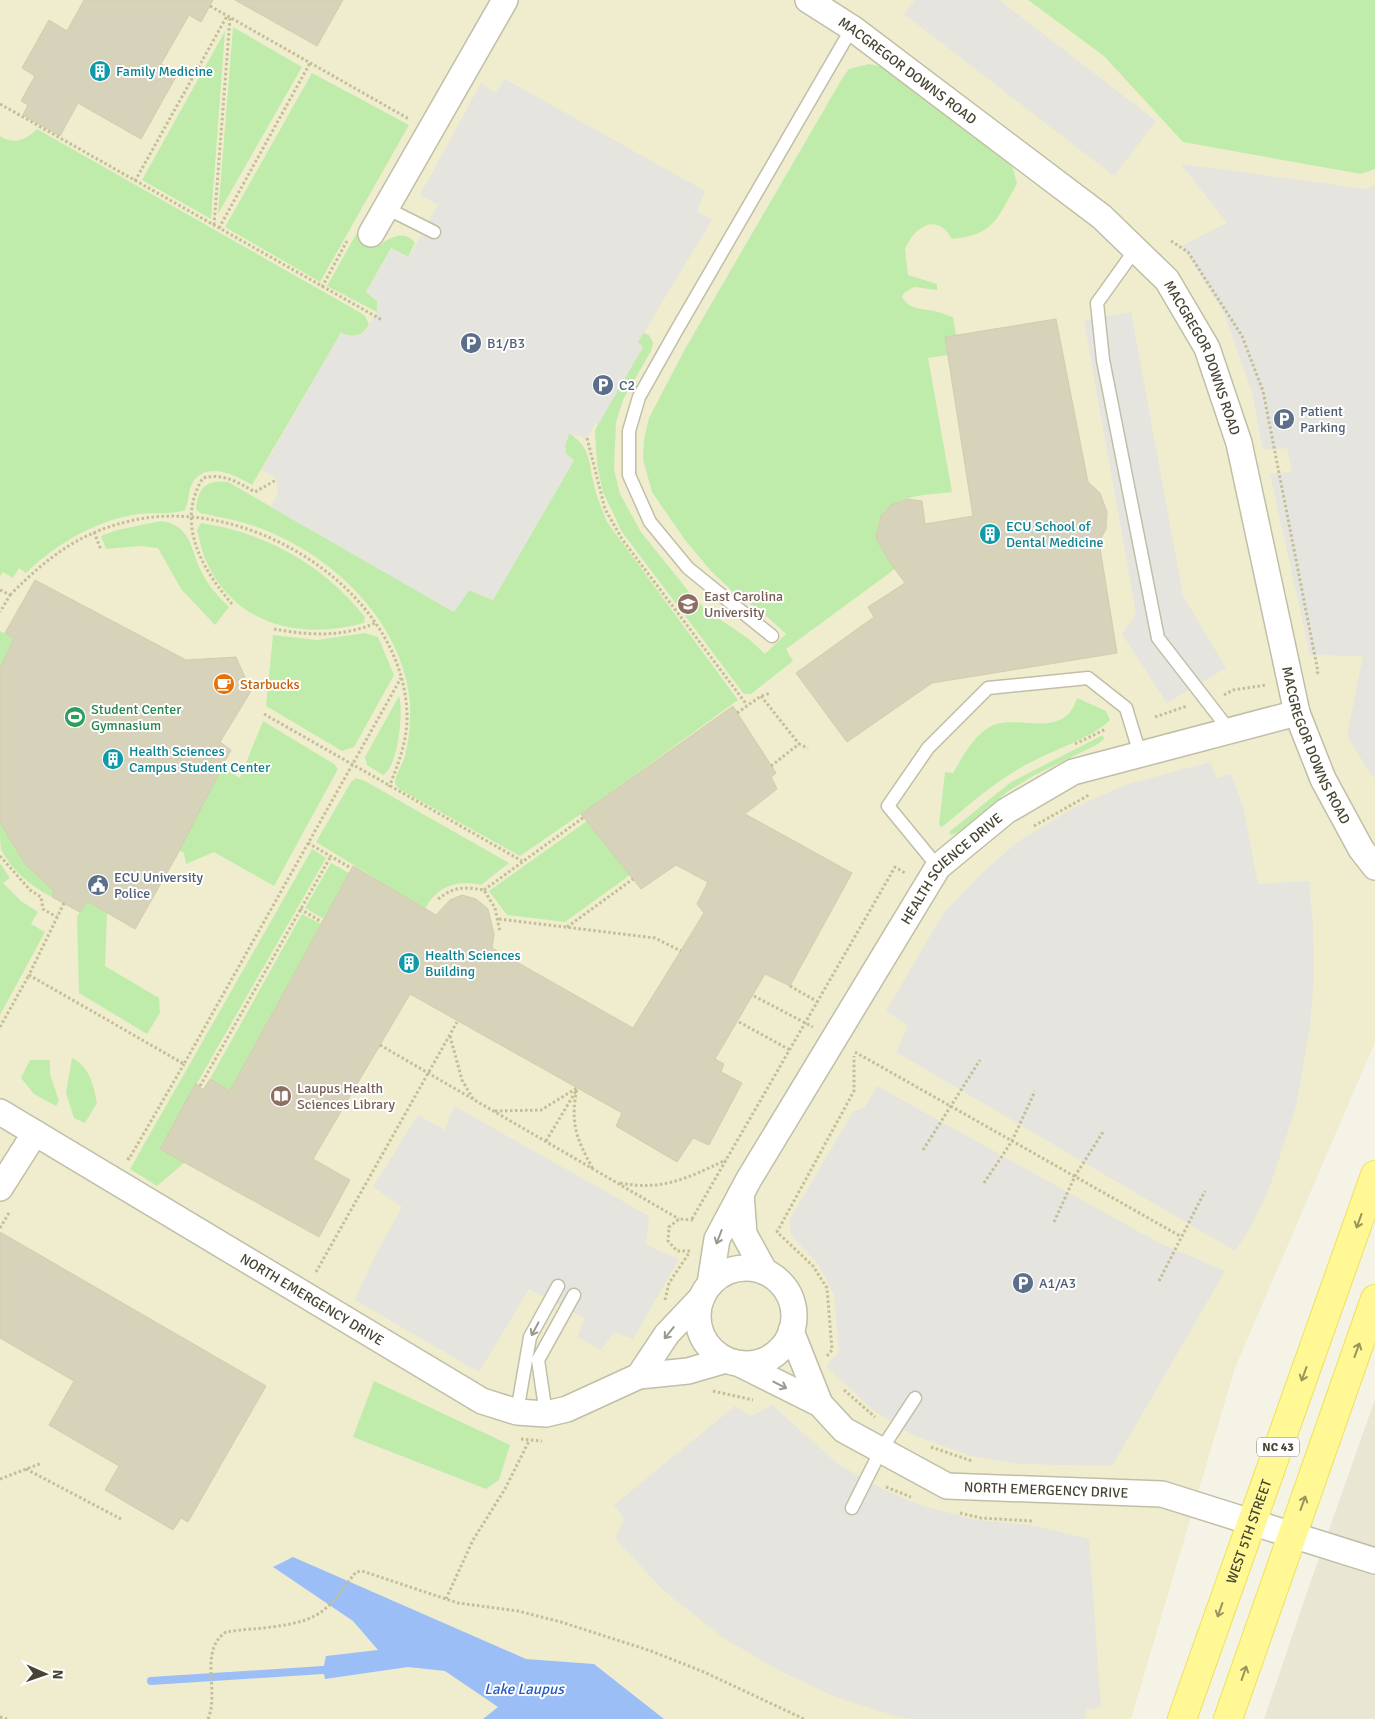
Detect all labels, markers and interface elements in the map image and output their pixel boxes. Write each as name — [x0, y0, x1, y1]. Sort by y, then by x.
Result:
street label: MACGREGOR DOWNS ROAD — [835, 14, 980, 128]
building icon: Family Medicine — [88, 59, 112, 83]
place label: Family Medicine — [116, 63, 213, 80]
street label: MACGREGOR DOWNS ROAD — [1160, 277, 1244, 437]
parking icon: B1/B3 — [459, 331, 483, 355]
place label: B1/B3 — [487, 335, 525, 352]
parking icon: C2 — [591, 373, 615, 397]
place label: C2 — [619, 377, 635, 394]
place label: Patient Parking — [1300, 403, 1346, 436]
parking icon: Patient Parking — [1272, 407, 1296, 431]
place label: ECU School of Dental Medicine — [1006, 518, 1104, 551]
building icon: ECU School of Dental Medicine — [978, 522, 1002, 546]
place label: East Carolina University — [704, 588, 783, 621]
school or university icon: East Carolina University — [676, 592, 700, 616]
street label: MACGREGOR DOWNS ROAD — [1278, 665, 1354, 827]
cafe icon: Starbucks — [212, 672, 236, 696]
place label: Starbucks — [240, 676, 300, 693]
place label: Student Center Gymnasium — [91, 701, 182, 734]
sports icon: Student Center Gymnasium — [63, 705, 87, 729]
place label: Health Sciences Campus Student Center — [129, 743, 271, 776]
building icon: Health Sciences Campus Student Center — [101, 747, 125, 771]
street label: HEALTH SCIENCE DRIVE — [897, 809, 1006, 928]
place label: ECU University Police — [114, 869, 204, 902]
public building icon: ECU University Police — [86, 873, 110, 897]
place label: Health Sciences Building — [425, 947, 521, 980]
building icon: Health Sciences Building — [397, 951, 421, 975]
place label: Laupus Health Sciences Library — [297, 1080, 396, 1113]
library icon: Laupus Health Sciences Library — [269, 1084, 293, 1108]
one-way arrow — [1354, 1213, 1363, 1228]
one-way arrow — [714, 1229, 723, 1244]
street label: NORTH EMERGENCY DRIVE — [237, 1250, 387, 1349]
parking icon: A1/A3 — [1011, 1271, 1035, 1295]
place label: A1/A3 — [1039, 1275, 1076, 1292]
one-way arrow — [529, 1321, 539, 1336]
one-way arrow — [663, 1326, 674, 1339]
one-way arrow — [1353, 1342, 1362, 1358]
one-way arrow — [1299, 1366, 1308, 1382]
one-way arrow — [772, 1381, 787, 1390]
road number: NC 43 — [1257, 1438, 1299, 1456]
street label: WEST 5TH STREET — [1223, 1477, 1275, 1586]
street label: NORTH EMERGENCY DRIVE — [964, 1479, 1129, 1502]
one-way arrow — [1299, 1496, 1308, 1511]
one-way arrow — [1215, 1602, 1224, 1617]
north arrow — [20, 1649, 70, 1699]
one-way arrow — [1240, 1666, 1249, 1681]
text: N — [49, 1669, 66, 1680]
water label: Lake Laupus — [484, 1680, 565, 1698]

